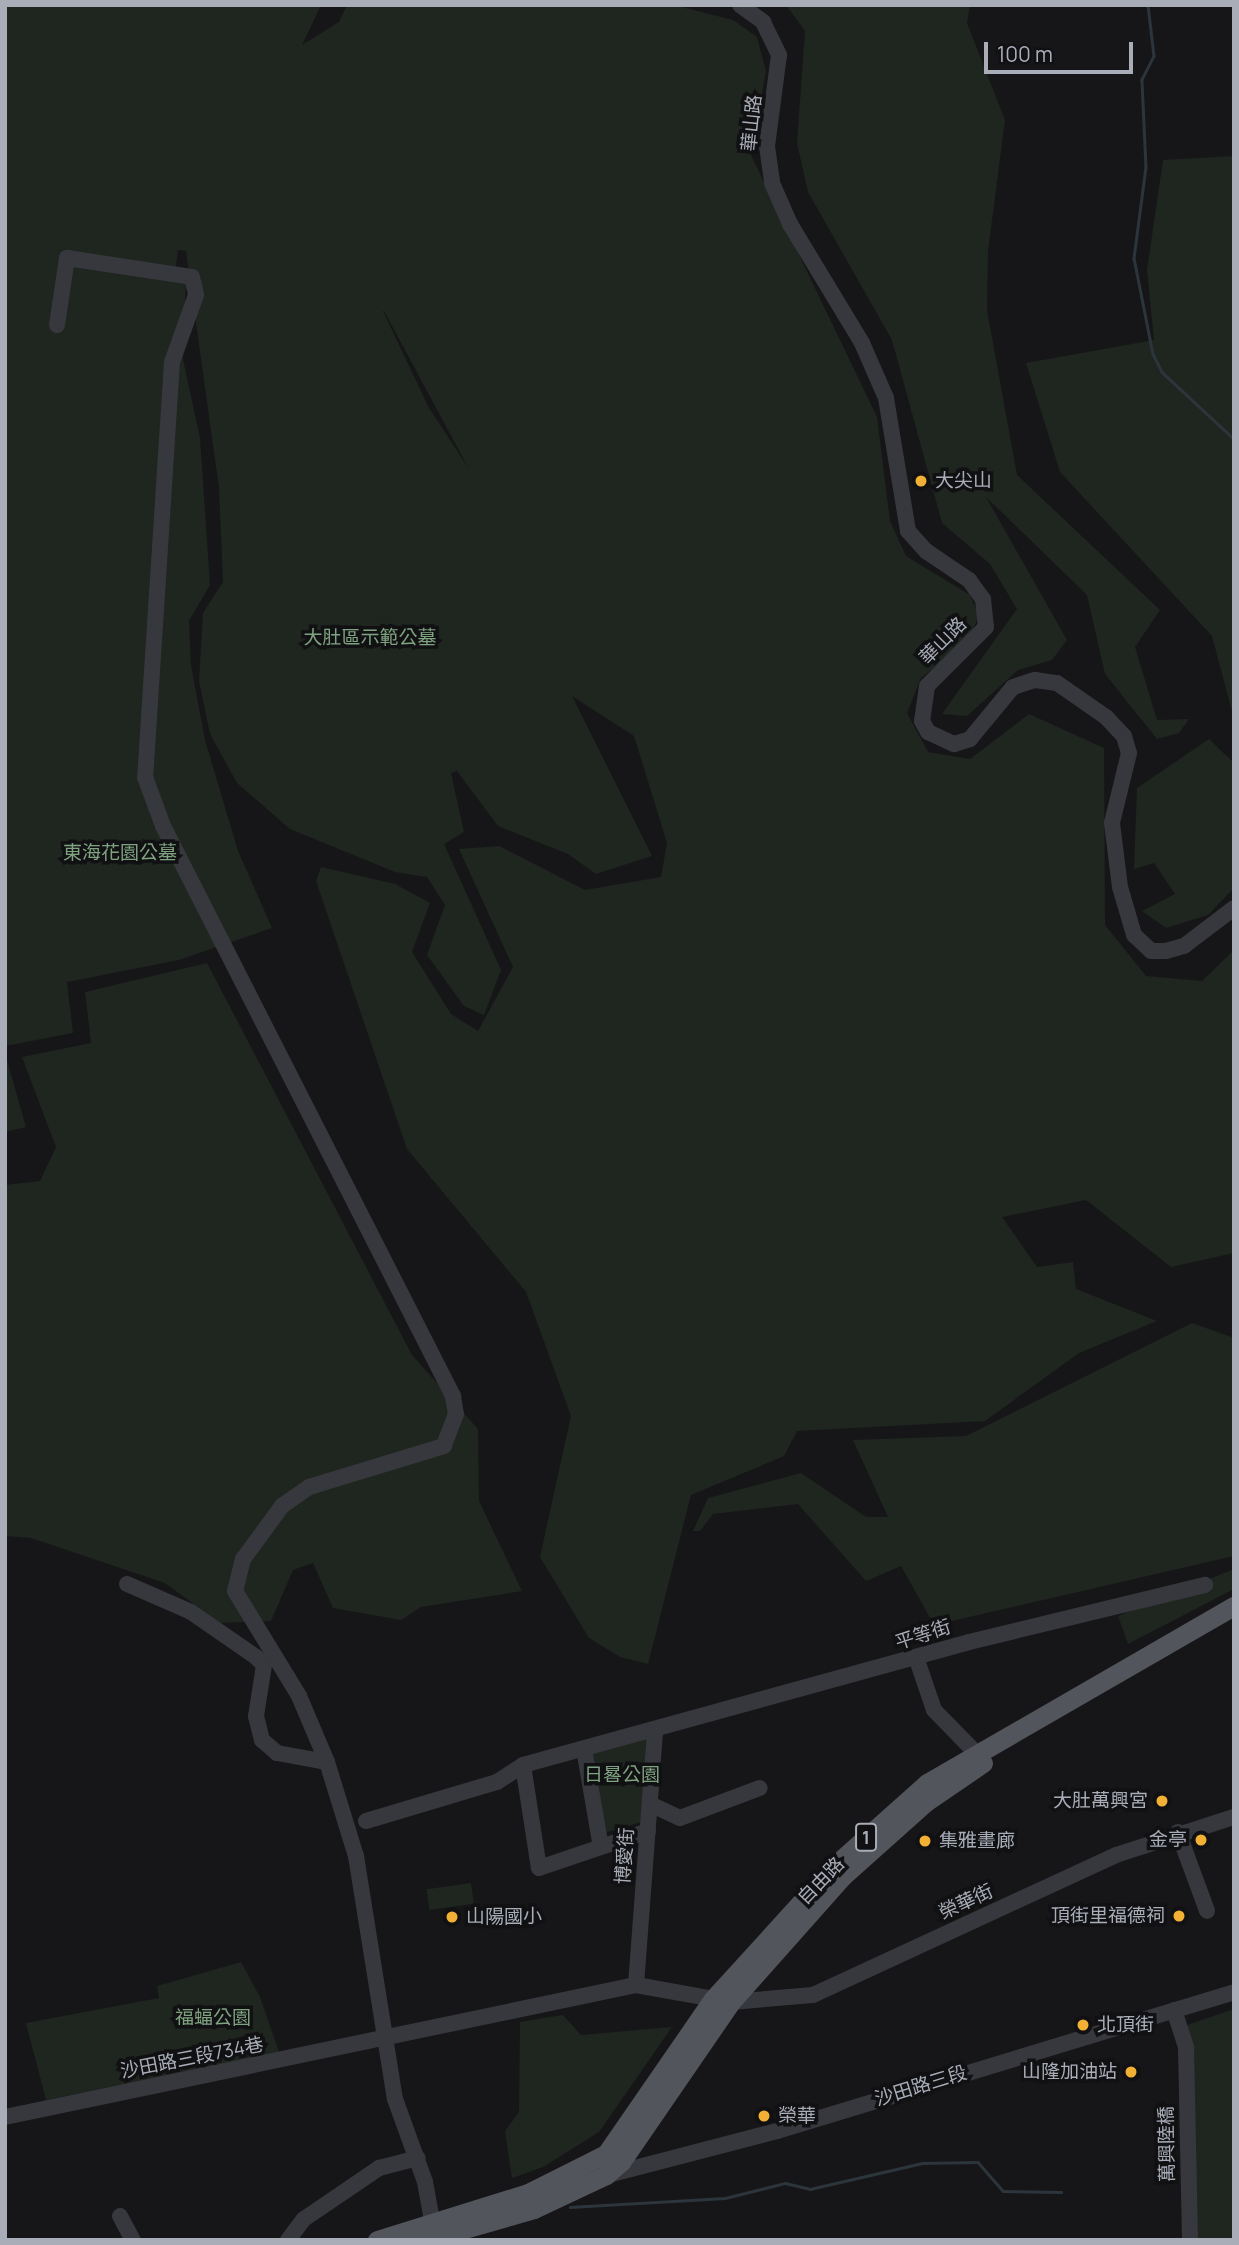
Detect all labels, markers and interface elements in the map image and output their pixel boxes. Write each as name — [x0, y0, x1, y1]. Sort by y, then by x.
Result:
scale bar — [987, 28, 1136, 72]
text: 100 m — [997, 40, 1053, 68]
street label: 華山路 — [738, 93, 766, 153]
place label: 大尖山 — [935, 470, 992, 492]
marker: 大尖山 — [913, 473, 929, 489]
street label: 華山路 — [915, 613, 971, 669]
park label: 大肚區示範公墓 — [304, 627, 436, 649]
park label: 東海花園公墓 — [63, 842, 177, 864]
street label: 平等街 — [892, 1615, 954, 1655]
park label: 日晷公園 — [584, 1764, 660, 1786]
place label: 大肚萬興宮 — [1053, 1790, 1148, 1812]
marker: 大肚萬興宮 — [1154, 1793, 1170, 1809]
road number: 1 — [854, 1823, 878, 1852]
street label: 博愛街 — [612, 1827, 638, 1885]
place label: 金亭 — [1149, 1829, 1187, 1851]
place label: 集雅畫廊 — [939, 1830, 1015, 1852]
marker: 金亭 — [1193, 1832, 1209, 1848]
marker: 集雅畫廊 — [917, 1833, 933, 1849]
street label: 自由路 — [793, 1853, 849, 1909]
street label: 榮華街 — [935, 1880, 997, 1924]
place label: 頂街里福德祠 — [1051, 1905, 1165, 1927]
place label: 山陽國小 — [466, 1906, 542, 1928]
marker: 頂街里福德祠 — [1171, 1908, 1187, 1924]
marker: 山陽國小 — [444, 1909, 460, 1925]
park label: 福蝠公園 — [175, 2007, 251, 2029]
place label: 北頂街 — [1097, 2014, 1154, 2036]
marker: 北頂街 — [1075, 2017, 1091, 2033]
street label: 沙田路三段734巷 — [119, 2033, 265, 2083]
street label: 沙田路三段 — [872, 2061, 970, 2111]
place label: 山隆加油站 — [1022, 2061, 1117, 2083]
marker: 山隆加油站 — [1123, 2064, 1139, 2080]
place label: 榮華 — [778, 2105, 816, 2127]
street label: 萬興陸橋 — [1155, 2106, 1179, 2182]
marker: 榮華 — [756, 2108, 772, 2124]

